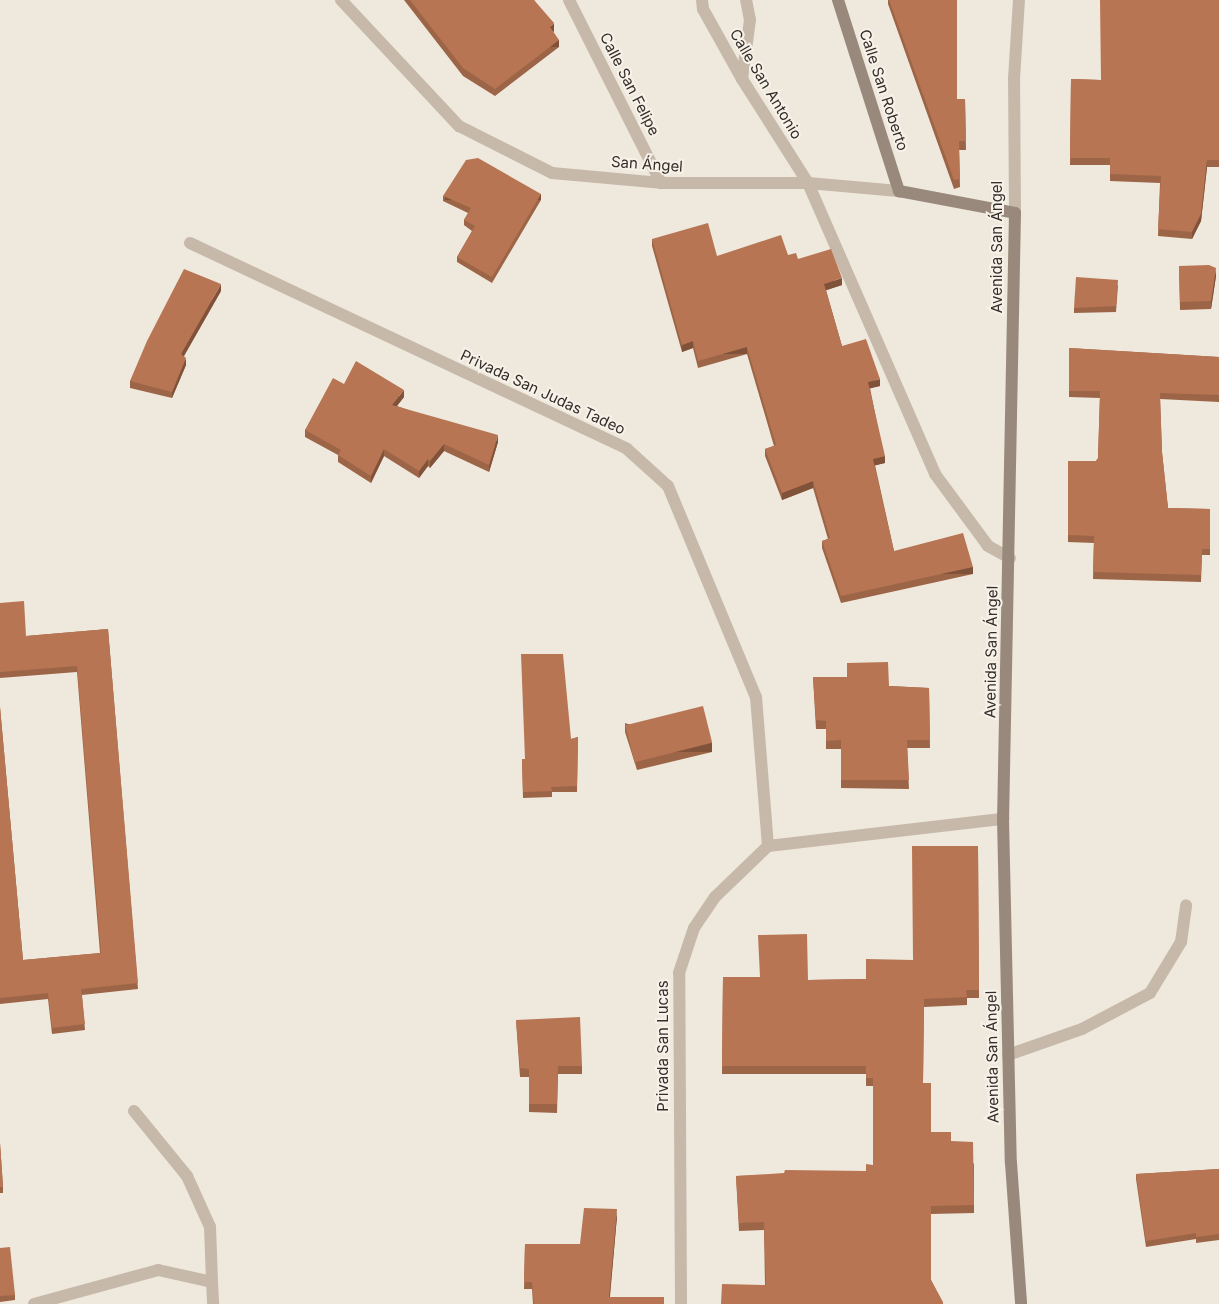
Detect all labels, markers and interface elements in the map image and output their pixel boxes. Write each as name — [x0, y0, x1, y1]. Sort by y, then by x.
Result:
street label: Calle San Antonio — [726, 26, 806, 142]
street label: Calle San Roberto — [856, 27, 912, 153]
street label: Calle San Felipe — [596, 30, 664, 138]
street label: San Ángel — [611, 153, 683, 175]
street label: Avenida San Ángel — [988, 181, 1006, 313]
street label: Privada San Judas Tadeo — [458, 346, 628, 438]
street label: Avenida San Ángel — [981, 586, 1001, 718]
street label: Privada San Lucas — [654, 980, 672, 1112]
street label: Avenida San Ángel — [982, 991, 1002, 1123]

